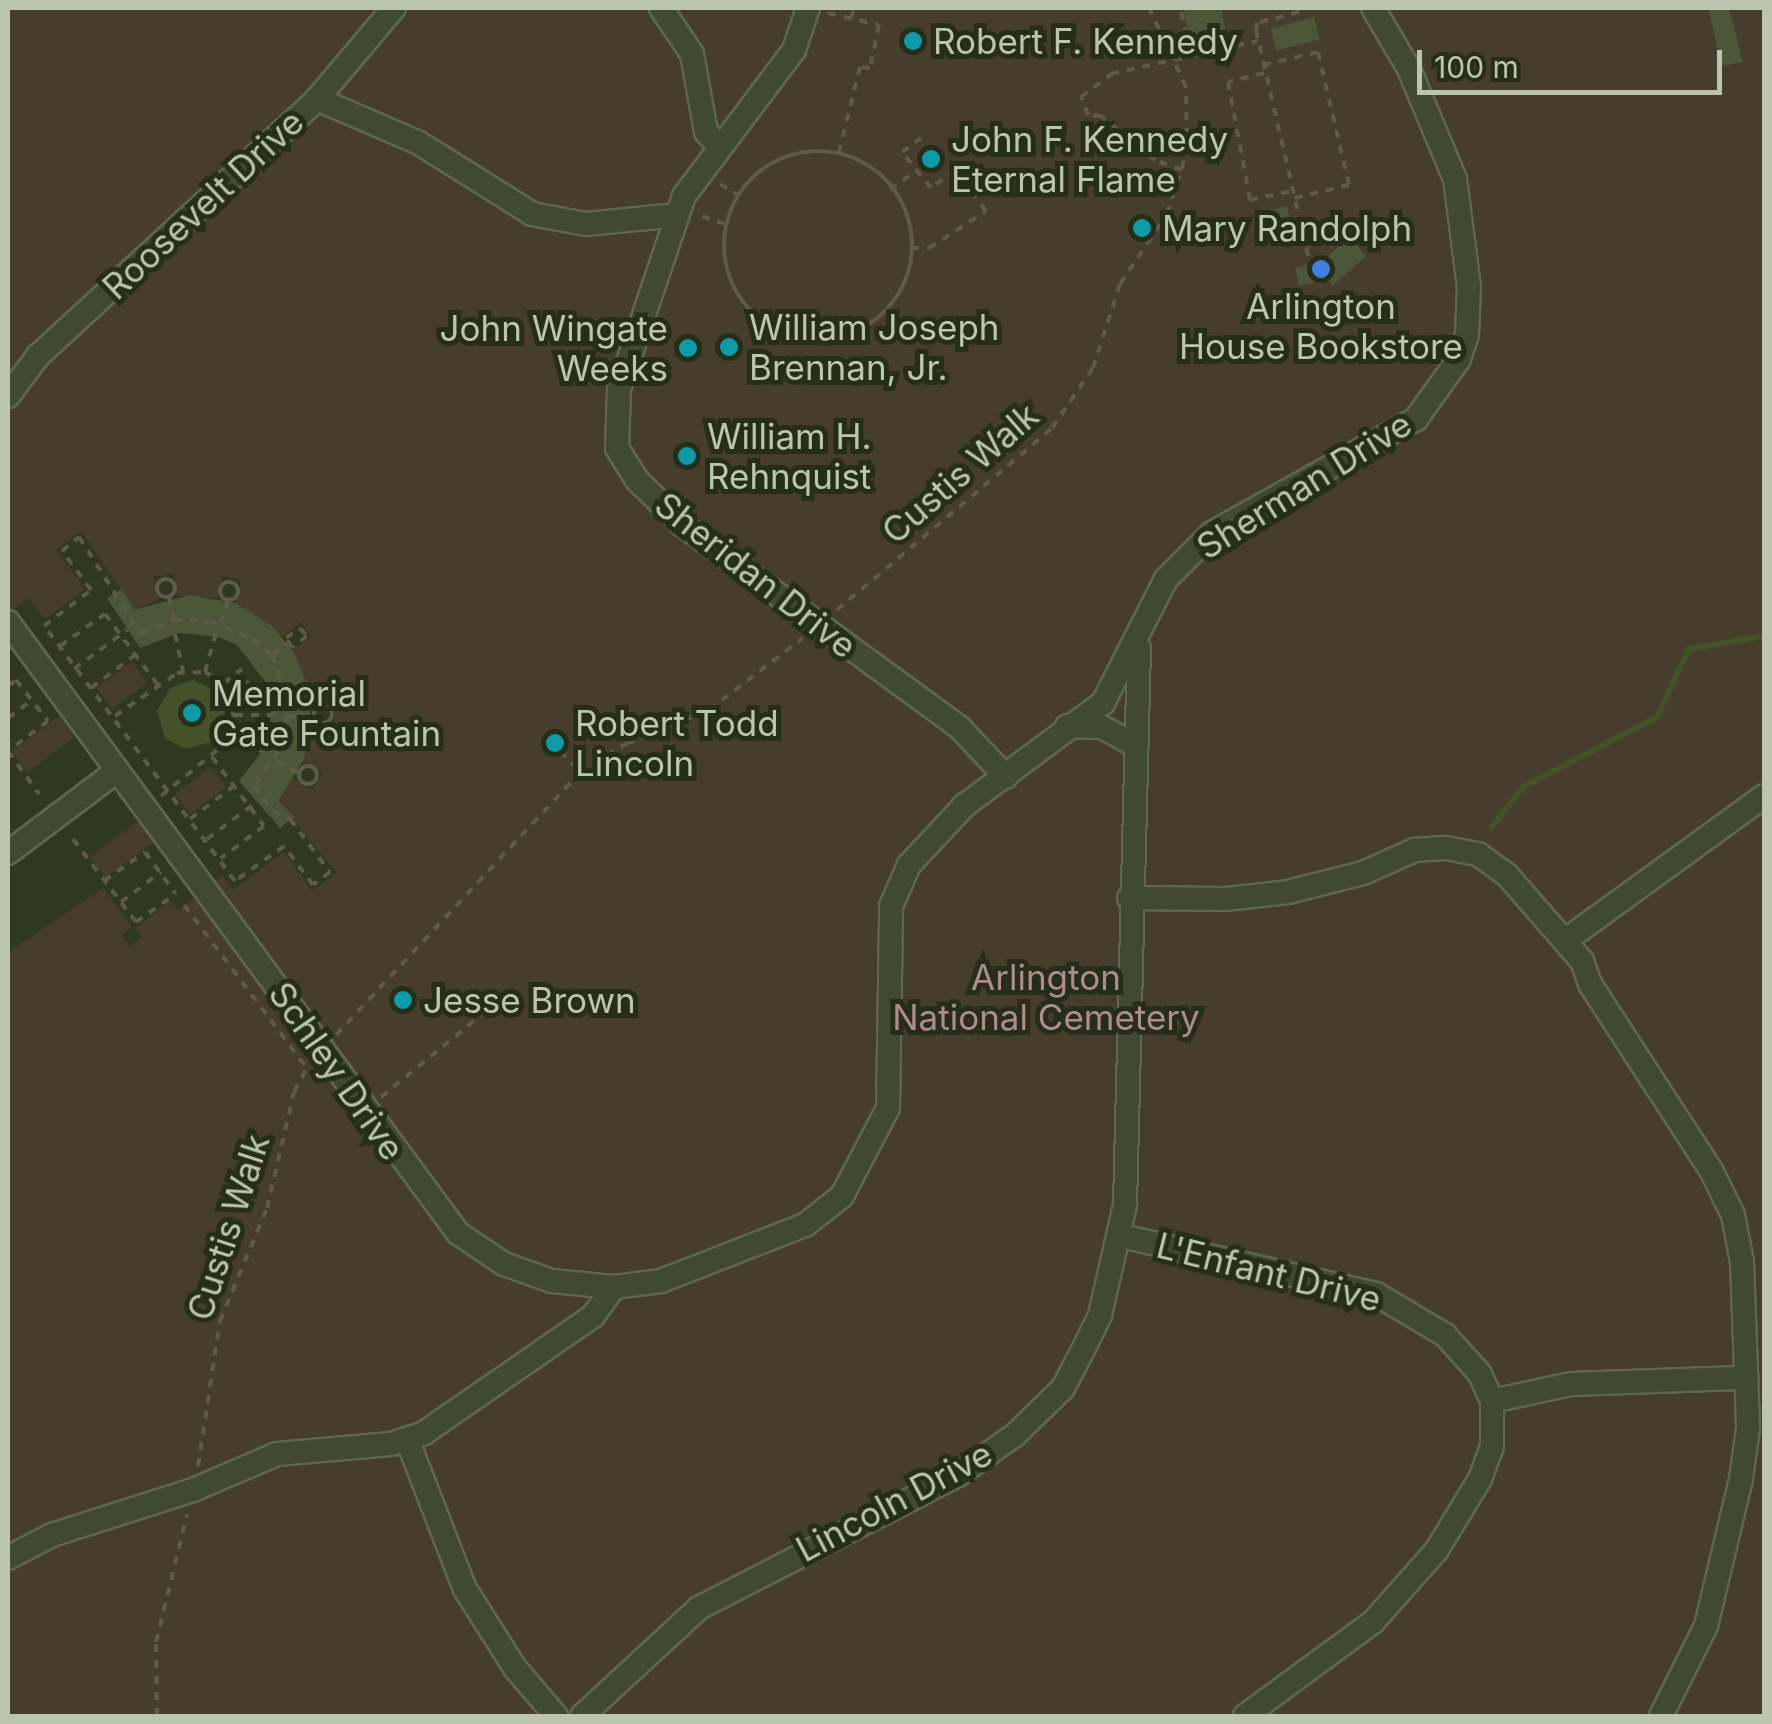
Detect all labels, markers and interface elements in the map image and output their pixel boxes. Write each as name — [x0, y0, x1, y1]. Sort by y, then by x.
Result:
place label: Robert F. Kennedy — [933, 20, 1238, 62]
marker: Robert F. Kennedy — [902, 30, 924, 52]
scale bar — [1422, 30, 1727, 92]
text: 100 m — [1434, 49, 1519, 85]
street label: Roosevelt Drive — [94, 100, 312, 308]
place label: John F. Kennedy Eternal Flame — [951, 118, 1228, 200]
marker: John F. Kennedy Eternal Flame — [920, 148, 942, 170]
place label: Mary Randolph — [1162, 207, 1412, 249]
marker: Mary Randolph — [1131, 217, 1153, 239]
marker: Arlington House Bookstore — [1310, 258, 1332, 280]
place label: Arlington House Bookstore — [1179, 285, 1463, 367]
place label: William Joseph Brennan, Jr. — [749, 306, 1000, 388]
place label: John Wingate Weeks — [440, 307, 668, 389]
marker: William Joseph Brennan, Jr. — [718, 336, 740, 358]
marker: John Wingate Weeks — [677, 337, 699, 359]
street label: Custis Walk — [873, 394, 1047, 552]
street label: Sherman Drive — [1189, 402, 1419, 568]
place label: William H. Rehnquist — [707, 415, 872, 497]
marker: William H. Rehnquist — [676, 445, 698, 467]
street label: Sheridan Drive — [647, 483, 865, 667]
place label: Memorial Gate Fountain — [212, 672, 441, 754]
marker: Memorial Gate Fountain — [181, 702, 203, 724]
place label: Robert Todd Lincoln — [575, 702, 779, 784]
marker: Robert Todd Lincoln — [544, 732, 566, 754]
park label: Arlington National Cemetery — [892, 956, 1200, 1038]
street label: Schley Drive — [260, 974, 414, 1168]
place label: Jesse Brown — [423, 979, 636, 1021]
marker: Jesse Brown — [392, 989, 414, 1011]
street label: Custis Walk — [178, 1129, 278, 1325]
street label: L'Enfant Drive — [1152, 1224, 1386, 1320]
street label: Lincoln Drive — [789, 1432, 999, 1570]

